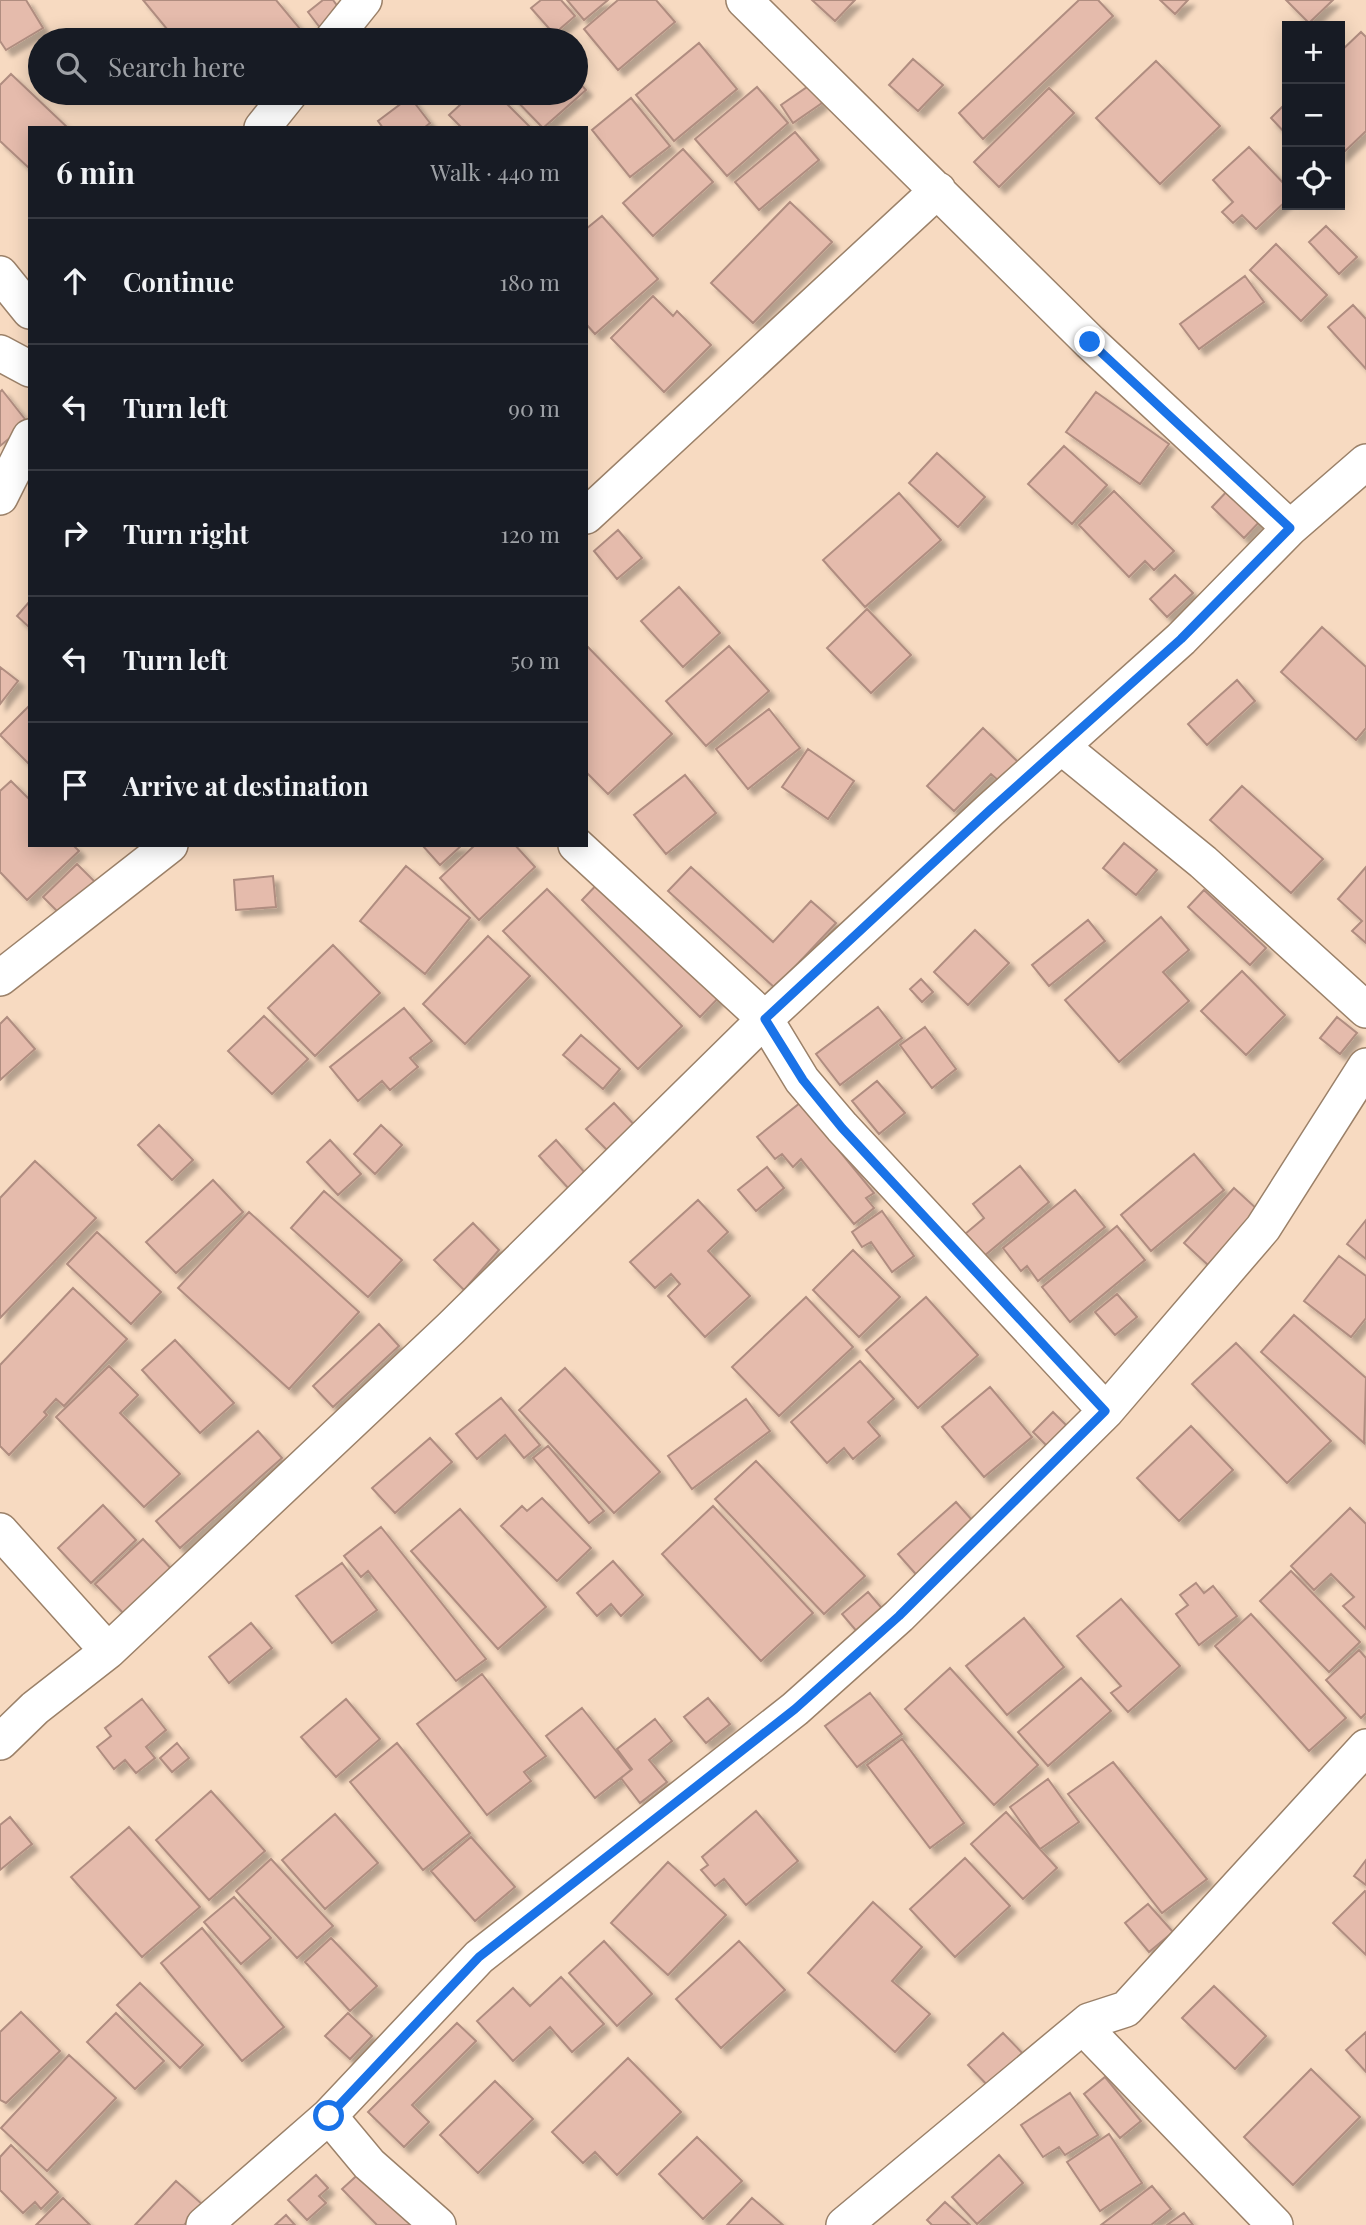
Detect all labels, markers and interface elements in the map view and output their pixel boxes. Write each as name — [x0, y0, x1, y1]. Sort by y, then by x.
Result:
map controls — [1282, 21, 1345, 210]
button: + — [1282, 21, 1345, 84]
search box — [28, 28, 588, 105]
icon: search — [52, 48, 90, 86]
text: Search here — [108, 49, 245, 84]
button: − — [1282, 84, 1345, 147]
button: locate — [1282, 147, 1345, 210]
text: 6 min — [56, 152, 135, 192]
text: Walk · 440 m — [430, 156, 560, 187]
icon: ahead — [56, 262, 94, 300]
text: Continue — [123, 264, 234, 299]
text: 180 m — [500, 266, 560, 297]
route end — [1074, 326, 1105, 357]
icon: left — [56, 388, 94, 426]
text: Turn left — [123, 390, 228, 425]
text: 90 m — [508, 392, 560, 423]
icon: right — [56, 514, 94, 552]
text: Turn right — [123, 516, 249, 551]
text: 120 m — [501, 518, 560, 549]
icon: left — [56, 640, 94, 678]
text: Turn left — [123, 642, 228, 677]
text: 50 m — [511, 644, 560, 675]
icon: arrive — [56, 766, 94, 804]
text: Arrive at destination — [123, 768, 369, 803]
route start — [313, 2100, 344, 2131]

